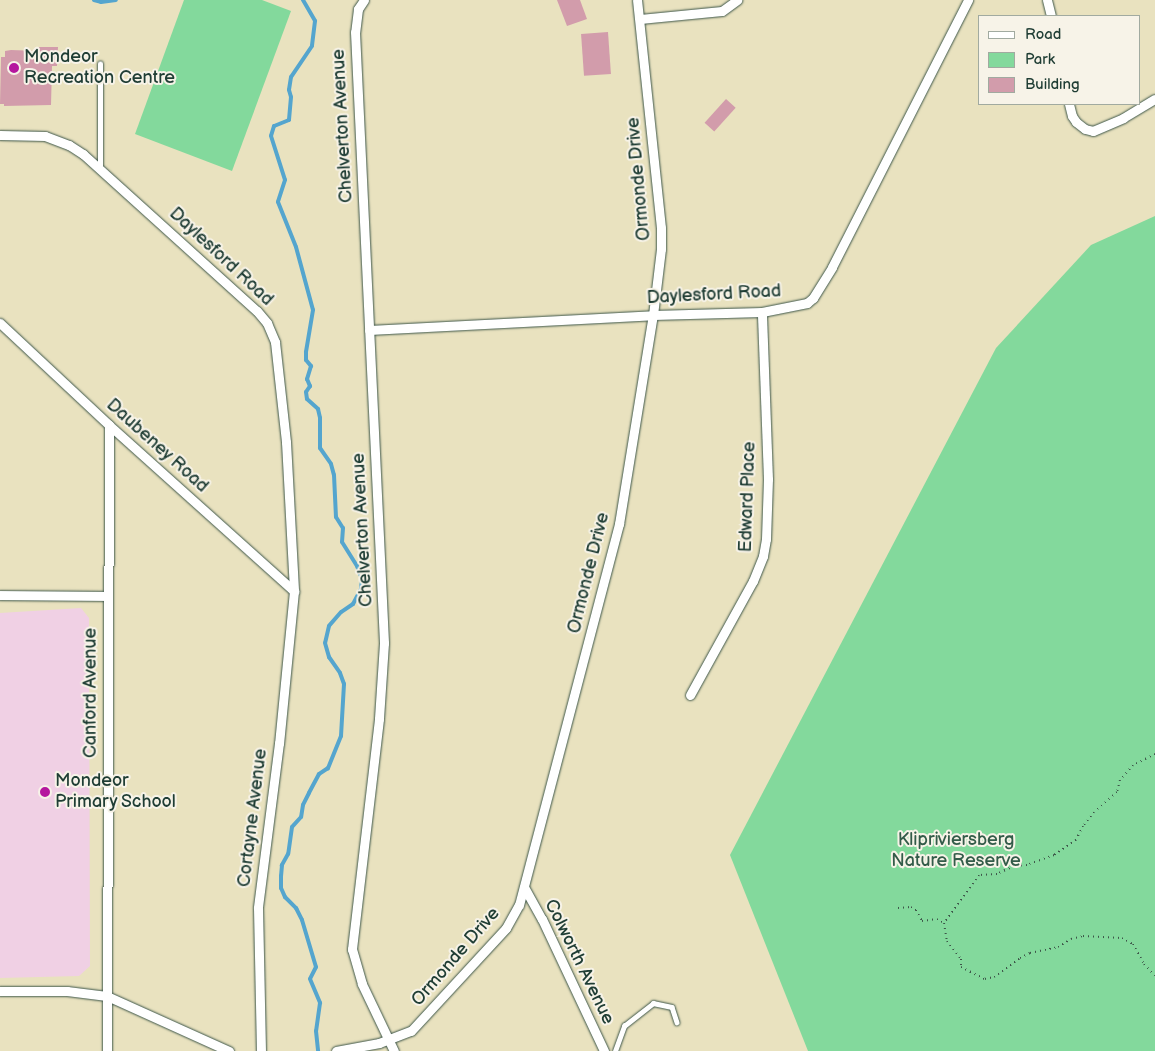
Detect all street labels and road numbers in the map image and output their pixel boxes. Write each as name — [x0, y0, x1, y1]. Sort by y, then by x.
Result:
street label: Chelverton Avenue — [328, 49, 358, 203]
street label: Ormonde Drive — [623, 116, 655, 242]
street label: Daylesford Road — [164, 203, 278, 311]
street label: Daylesford Road — [646, 281, 782, 309]
street label: Daubeney Road — [101, 394, 213, 498]
street label: Edward Place — [735, 441, 761, 553]
street label: Chelverton Avenue — [348, 453, 378, 607]
street label: Ormonde Drive — [564, 510, 614, 636]
street label: Canford Avenue — [80, 628, 102, 758]
street label: Cortayne Avenue — [234, 748, 272, 888]
street label: Colworth Avenue — [539, 896, 619, 1028]
street label: Ormonde Drive — [407, 903, 505, 1011]

